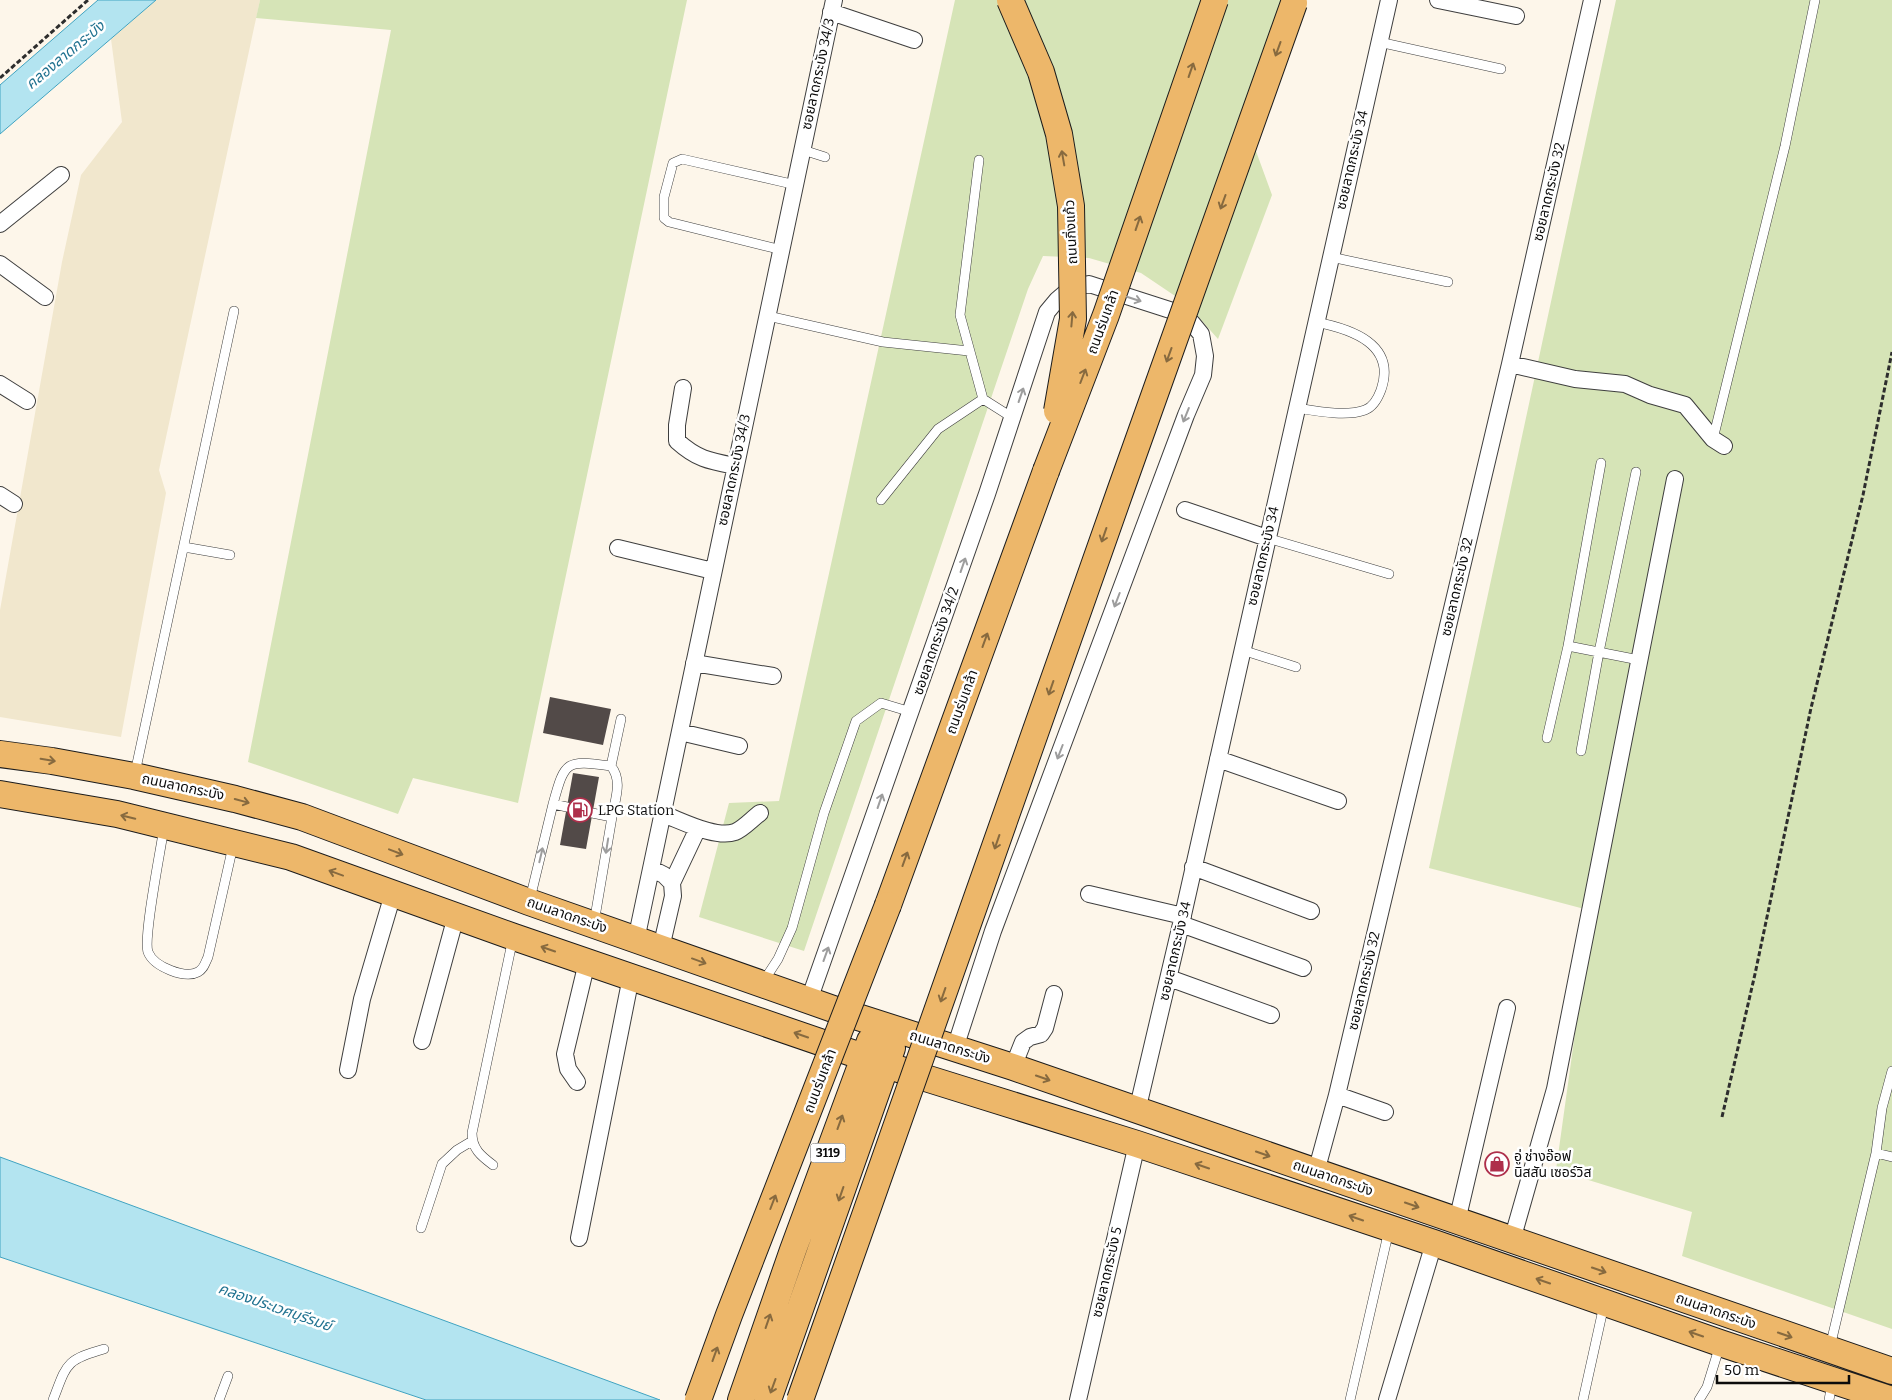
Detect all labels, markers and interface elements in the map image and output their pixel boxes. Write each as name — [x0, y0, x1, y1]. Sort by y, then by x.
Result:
water label: คลองลาดกระบัง — [22, 16, 109, 93]
street label: ซอยลาดกระบัง 34/3 — [798, 17, 838, 131]
one-way arrow — [1273, 41, 1282, 56]
one-way arrow — [1187, 63, 1196, 78]
street label: ซอยลาดกระบัง 34 — [1332, 109, 1372, 211]
street label: ซอยลาดกระบัง 32 — [1529, 141, 1569, 243]
one-way arrow — [1057, 150, 1067, 166]
one-way arrow — [1218, 194, 1227, 209]
street label: ถนนกิ่งแก้ว — [1060, 199, 1081, 265]
one-way arrow — [1134, 216, 1143, 232]
street label: ถนนร่มเกล้า — [1084, 288, 1122, 356]
one-way arrow — [1126, 294, 1142, 304]
one-way arrow — [1067, 312, 1077, 328]
one-way arrow — [1164, 347, 1173, 362]
one-way arrow — [1078, 369, 1088, 384]
one-way arrow — [1017, 387, 1026, 403]
one-way arrow — [1181, 407, 1191, 422]
street label: ซอยลาดกระบัง 34/3 — [714, 413, 754, 527]
street label: ซอยลาดกระบัง 34 — [1243, 505, 1283, 607]
one-way arrow — [1099, 527, 1109, 543]
street label: ซอยลาดกระบัง 32 — [1437, 536, 1477, 638]
one-way arrow — [958, 557, 968, 573]
street label: ซอยลาดกระบัง 34/2 — [910, 585, 962, 697]
one-way arrow — [1112, 592, 1121, 607]
one-way arrow — [981, 633, 990, 649]
street label: ถนนร่มเกล้า — [943, 668, 981, 736]
one-way arrow — [1045, 680, 1055, 696]
one-way arrow — [1055, 744, 1064, 759]
one-way arrow — [40, 756, 56, 766]
street label: ถนนลาดกระบัง — [140, 770, 226, 804]
one-way arrow — [876, 794, 885, 809]
one-way arrow — [233, 796, 249, 806]
fuel station icon: LPG Station — [567, 797, 593, 823]
place label: LPG Station — [598, 802, 674, 819]
one-way arrow — [121, 812, 137, 821]
one-way arrow — [992, 833, 1001, 849]
one-way arrow — [602, 837, 612, 853]
one-way arrow — [537, 847, 546, 863]
one-way arrow — [387, 848, 403, 857]
one-way arrow — [901, 852, 910, 867]
one-way arrow — [329, 868, 344, 877]
street label: ถนนลาดกระบัง — [525, 893, 609, 937]
street label: ซอยลาดกระบัง 34 — [1155, 900, 1195, 1002]
street label: ซอยลาดกระบัง 32 — [1344, 930, 1384, 1032]
one-way arrow — [540, 943, 556, 953]
one-way arrow — [822, 947, 831, 962]
one-way arrow — [690, 957, 706, 967]
one-way arrow — [938, 987, 947, 1002]
street label: ถนนลาดกระบัง — [907, 1027, 993, 1067]
one-way arrow — [794, 1030, 810, 1039]
street label: ถนนร่มเกล้า — [800, 1047, 840, 1115]
one-way arrow — [1035, 1074, 1050, 1083]
one-way arrow — [836, 1114, 845, 1130]
road number: 3119 — [810, 1144, 846, 1162]
place label: อู่ ช่างอ๊อฟ นิสสัน เซอร์วิส — [1514, 1148, 1592, 1181]
one-way arrow — [1255, 1150, 1270, 1159]
shop icon: อู่ ช่างอ๊อฟ นิสสัน เซอร์วิส — [1484, 1151, 1510, 1177]
street label: ถนนลาดกระบัง — [1291, 1156, 1375, 1200]
one-way arrow — [1194, 1161, 1210, 1170]
one-way arrow — [836, 1186, 845, 1201]
one-way arrow — [769, 1195, 778, 1210]
one-way arrow — [1404, 1201, 1419, 1210]
one-way arrow — [1348, 1212, 1364, 1222]
street label: ซอยลาดกระบัง 5 — [1088, 1225, 1126, 1319]
one-way arrow — [1590, 1266, 1606, 1275]
one-way arrow — [1535, 1276, 1551, 1285]
water label: คลองประเวศบุรีรมย์ — [216, 1279, 337, 1336]
street label: ถนนลาดกระบัง — [1674, 1289, 1758, 1333]
one-way arrow — [764, 1314, 773, 1329]
one-way arrow — [1688, 1329, 1704, 1339]
one-way arrow — [1777, 1330, 1793, 1340]
one-way arrow — [711, 1347, 720, 1362]
scale bar — [1717, 1352, 1850, 1384]
text: 50 m — [1724, 1361, 1760, 1379]
one-way arrow — [768, 1378, 777, 1393]

